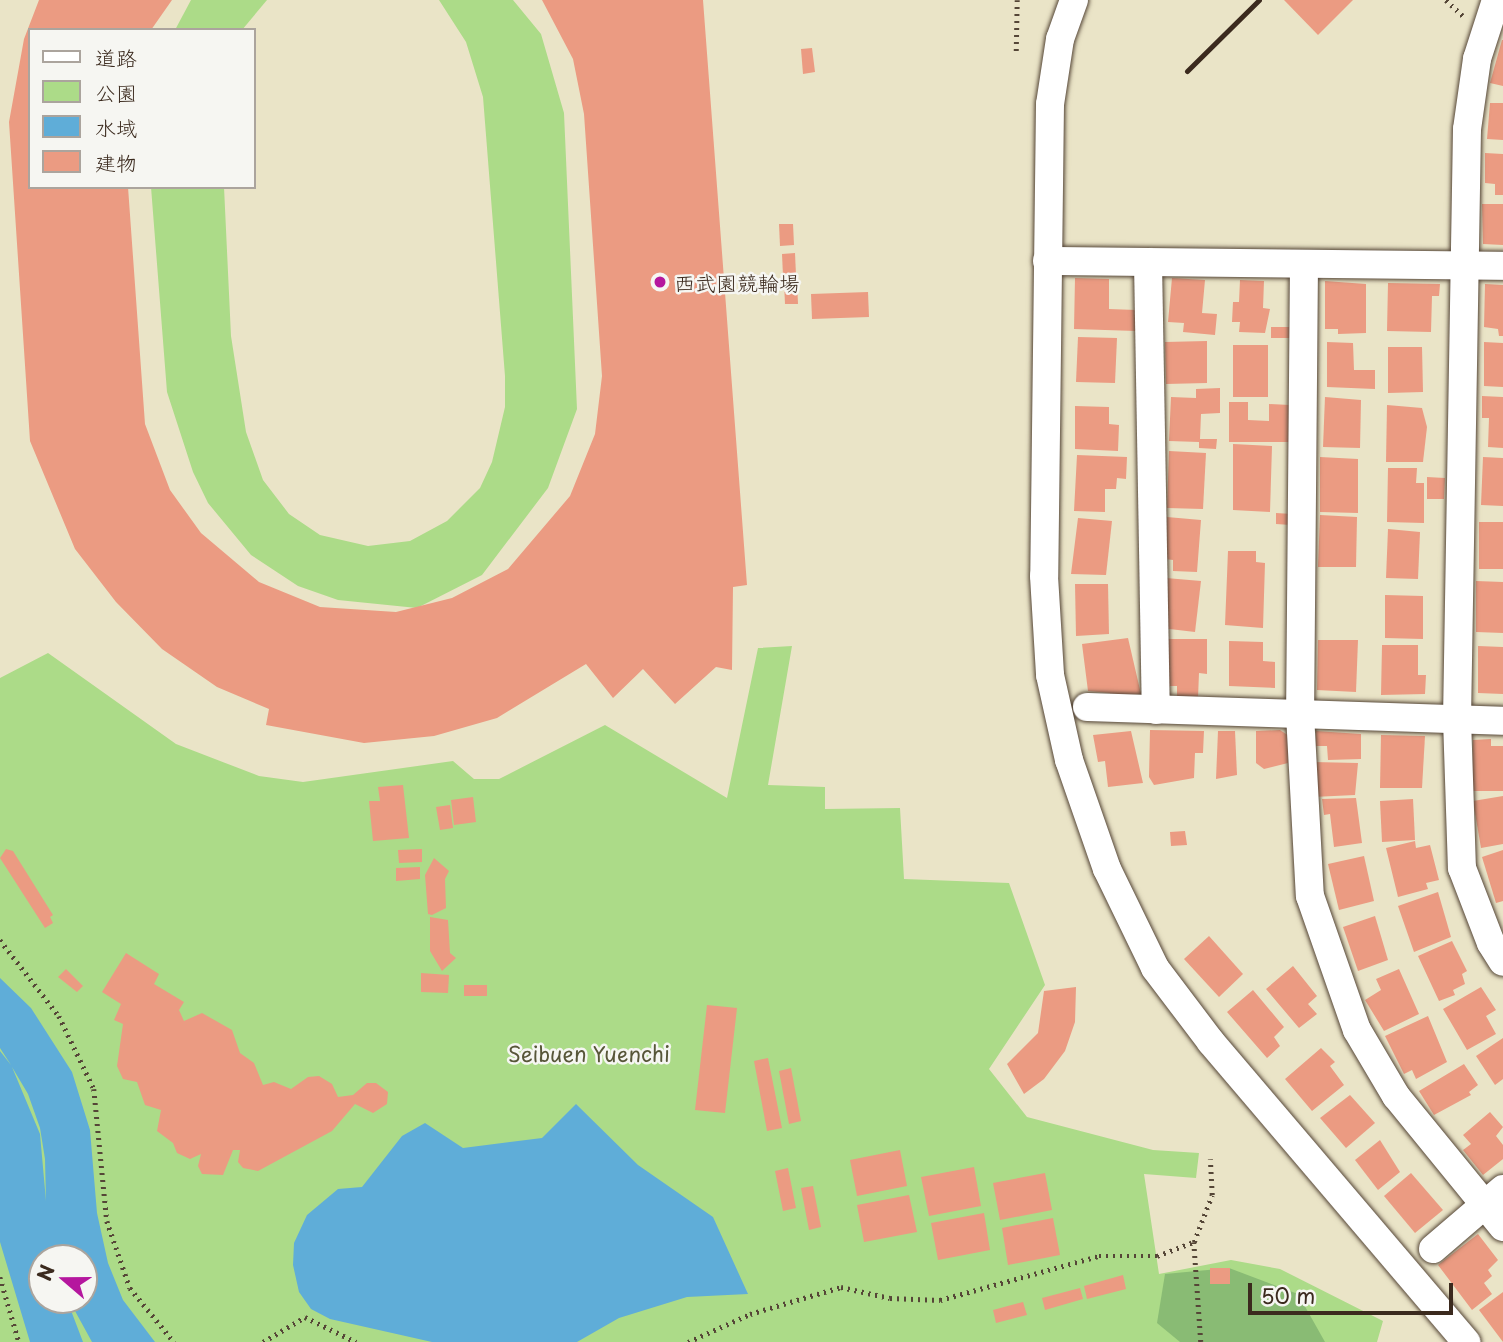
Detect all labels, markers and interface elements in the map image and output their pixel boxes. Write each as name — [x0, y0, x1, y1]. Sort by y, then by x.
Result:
legend — [28, 28, 256, 189]
text: 道路 — [95, 41, 137, 73]
text: 公園 — [95, 76, 137, 108]
text: 水域 — [95, 111, 137, 143]
text: 建物 — [95, 146, 137, 178]
place label: 西武園競輪場 — [674, 269, 800, 295]
marker: 西武園競輪場 — [652, 274, 668, 290]
park label: Seibuen Yuenchi — [507, 1040, 671, 1066]
north arrow — [28, 1244, 98, 1314]
text: N — [29, 1261, 61, 1284]
scale bar — [1251, 1268, 1456, 1312]
text: 50 m — [1261, 1279, 1315, 1311]

